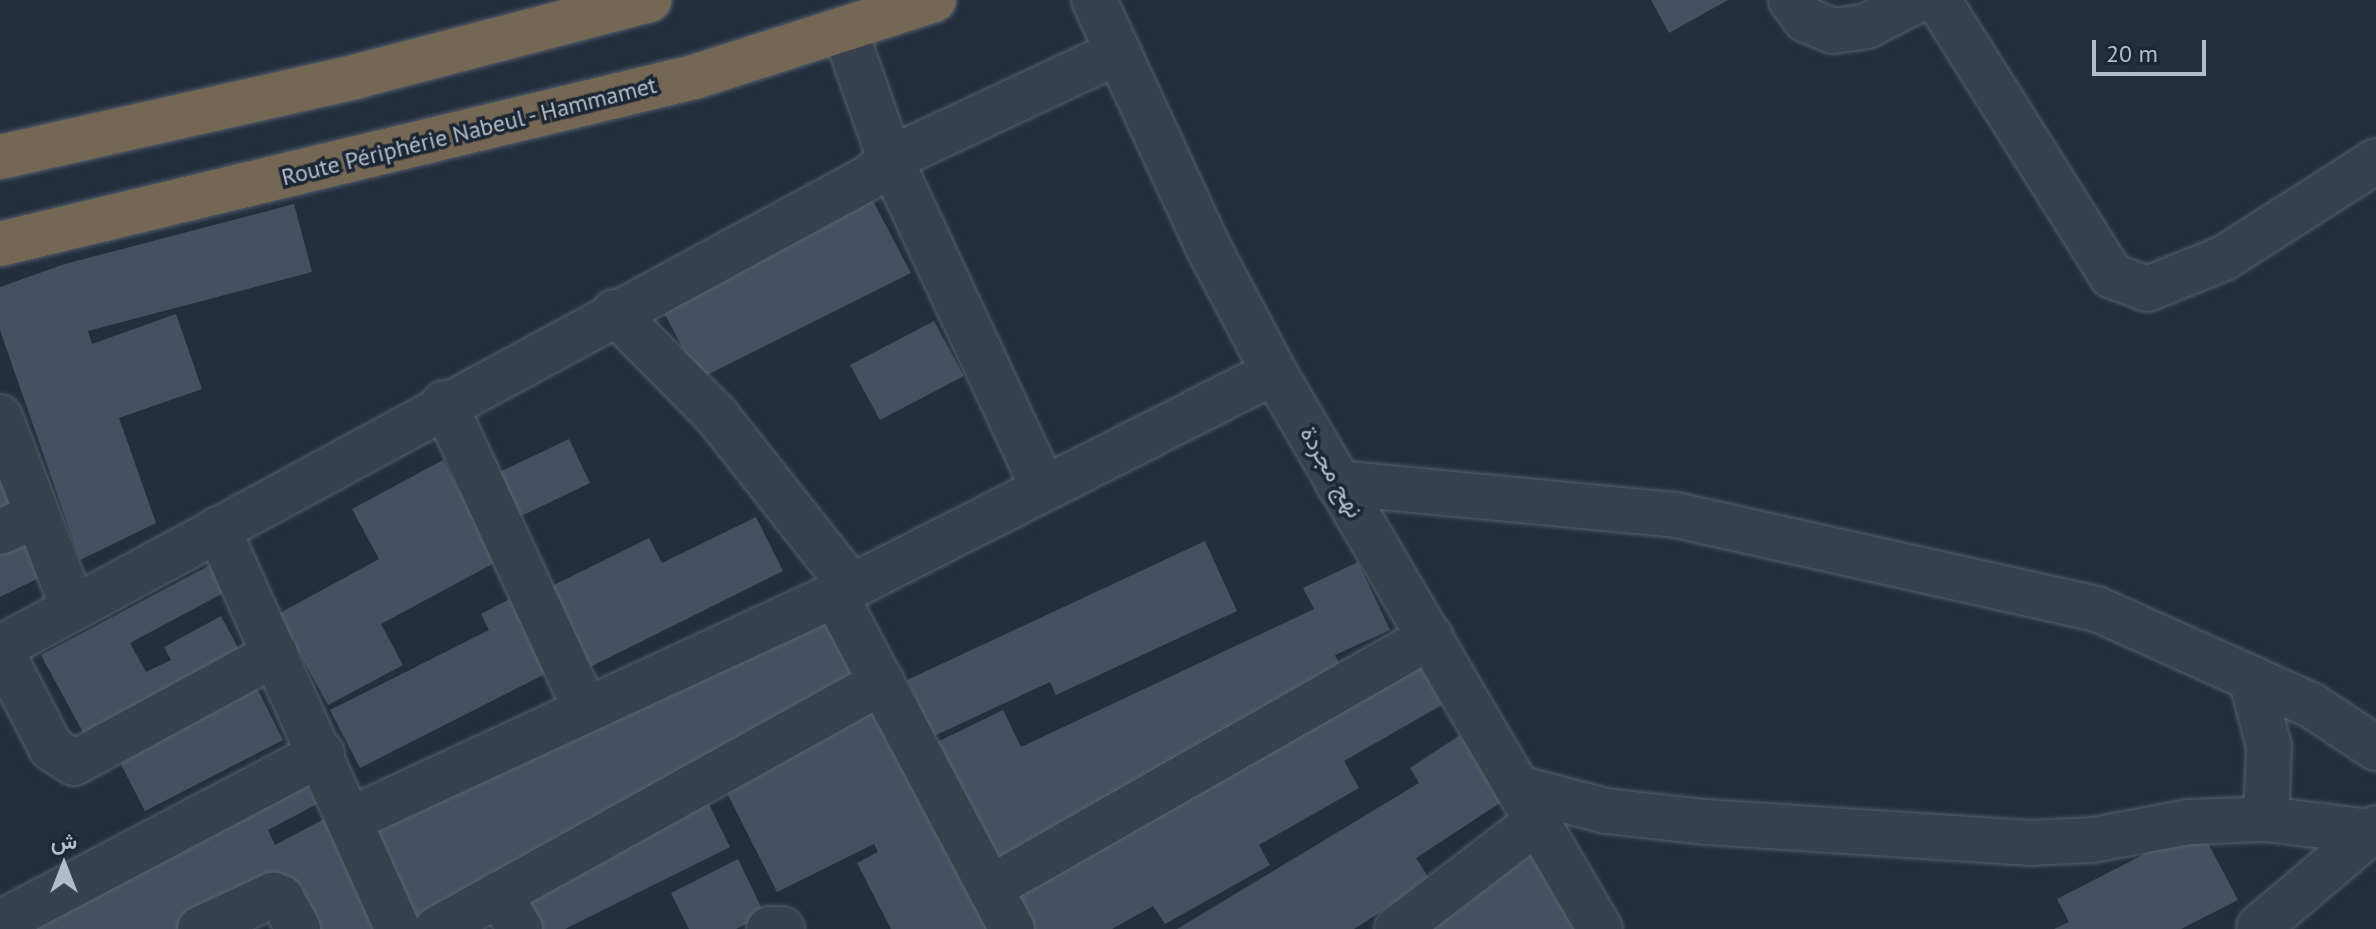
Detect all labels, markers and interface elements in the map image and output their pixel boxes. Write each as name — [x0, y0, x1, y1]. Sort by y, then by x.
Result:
scale bar — [2096, 24, 2210, 74]
text: 20 m — [2106, 38, 2158, 69]
street label: Route Périphérie Nabeul - Hammamet — [277, 70, 661, 192]
street label: نهج مجردة — [1294, 421, 1370, 523]
north arrow — [24, 825, 104, 905]
text: ش — [51, 827, 77, 855]

